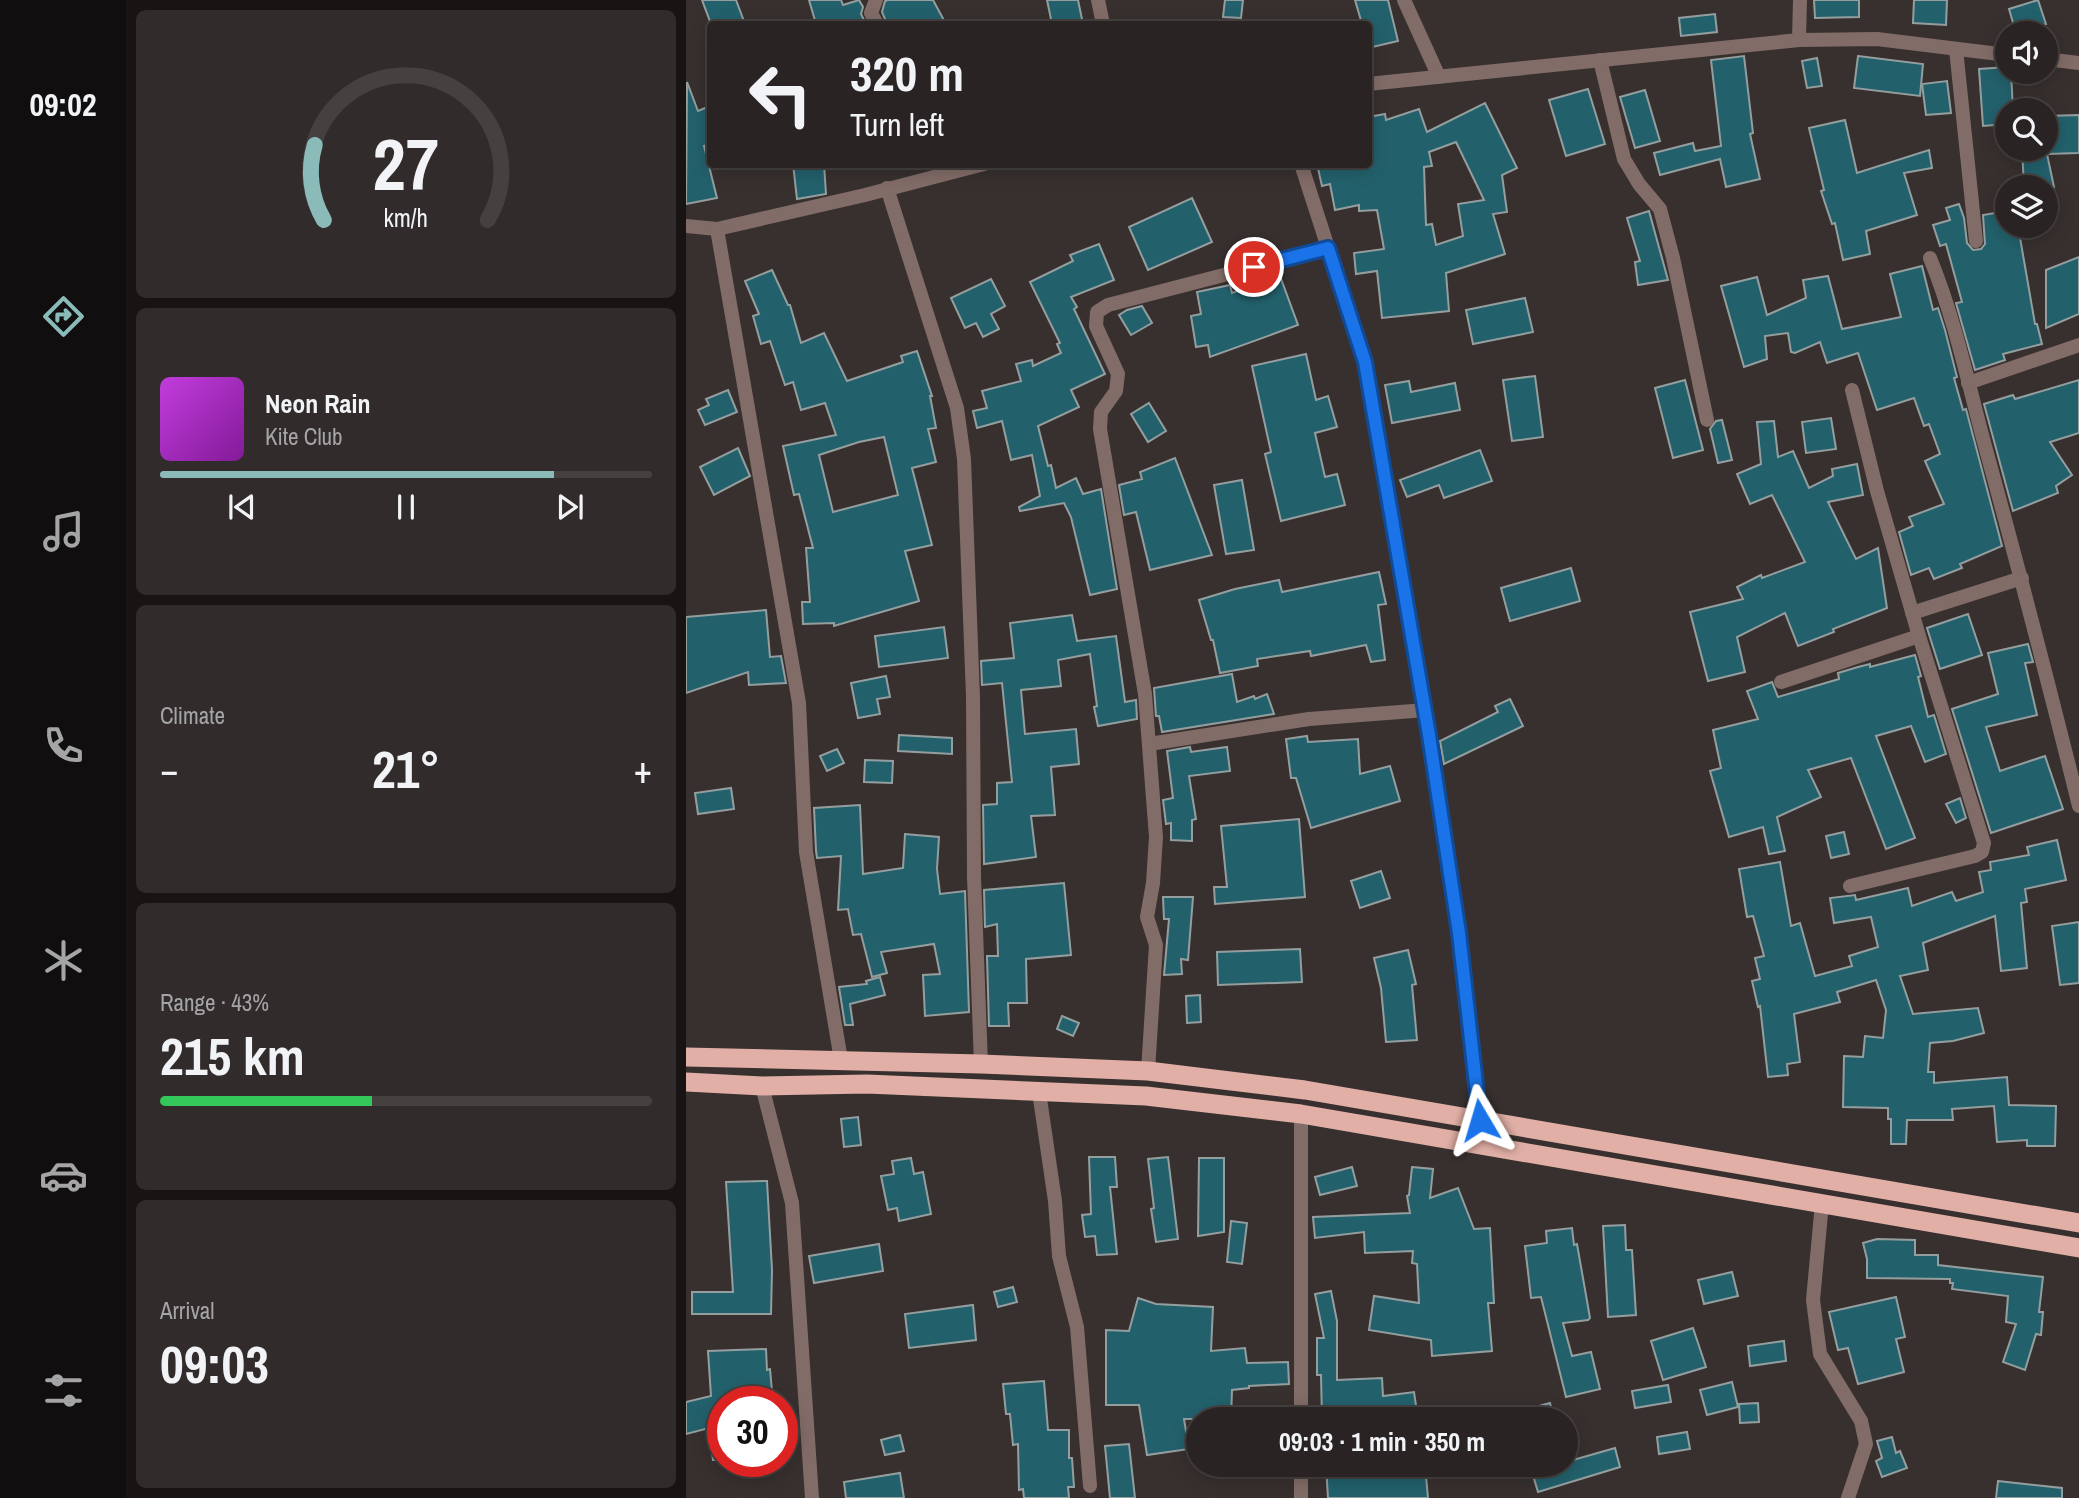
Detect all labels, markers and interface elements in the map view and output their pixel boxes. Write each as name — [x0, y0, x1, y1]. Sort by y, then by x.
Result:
map controls — [1995, 21, 2058, 238]
button: sound — [1995, 21, 2058, 84]
text: 320 m — [850, 40, 964, 106]
icon: left — [735, 49, 826, 140]
text: 09:02 — [29, 83, 97, 126]
button: search — [1995, 98, 2058, 161]
text: Turn left — [850, 103, 944, 146]
text: 27 — [373, 115, 439, 213]
button: layers — [1995, 175, 2058, 238]
text: km/h — [384, 201, 428, 235]
pin — [1224, 237, 1284, 297]
icon: arrive — [1235, 248, 1273, 286]
icon: directions — [39, 292, 88, 341]
text: Neon Rain — [265, 386, 370, 421]
text: Kite Club — [265, 421, 343, 452]
icon: previous — [223, 488, 261, 526]
icon: pause — [387, 488, 425, 526]
icon: next — [551, 488, 589, 526]
icon: music — [39, 507, 88, 556]
text: Climate — [160, 700, 225, 731]
icon: phone — [39, 721, 88, 770]
text: 21° — [372, 734, 440, 804]
text: − — [160, 744, 178, 795]
text: + — [634, 744, 652, 795]
icon: climate — [39, 936, 88, 985]
text: Range · 43% — [160, 987, 269, 1018]
text: 215 km — [160, 1021, 305, 1091]
position arrow — [1443, 1083, 1517, 1157]
icon: car — [39, 1151, 88, 1200]
text: Arrival — [160, 1295, 215, 1326]
text: 09:03 — [160, 1329, 269, 1399]
icon: filters — [39, 1366, 88, 1415]
speed limit sign: 30 — [707, 1386, 798, 1477]
text: 09:03 · 1 min · 350 m — [1279, 1424, 1485, 1459]

